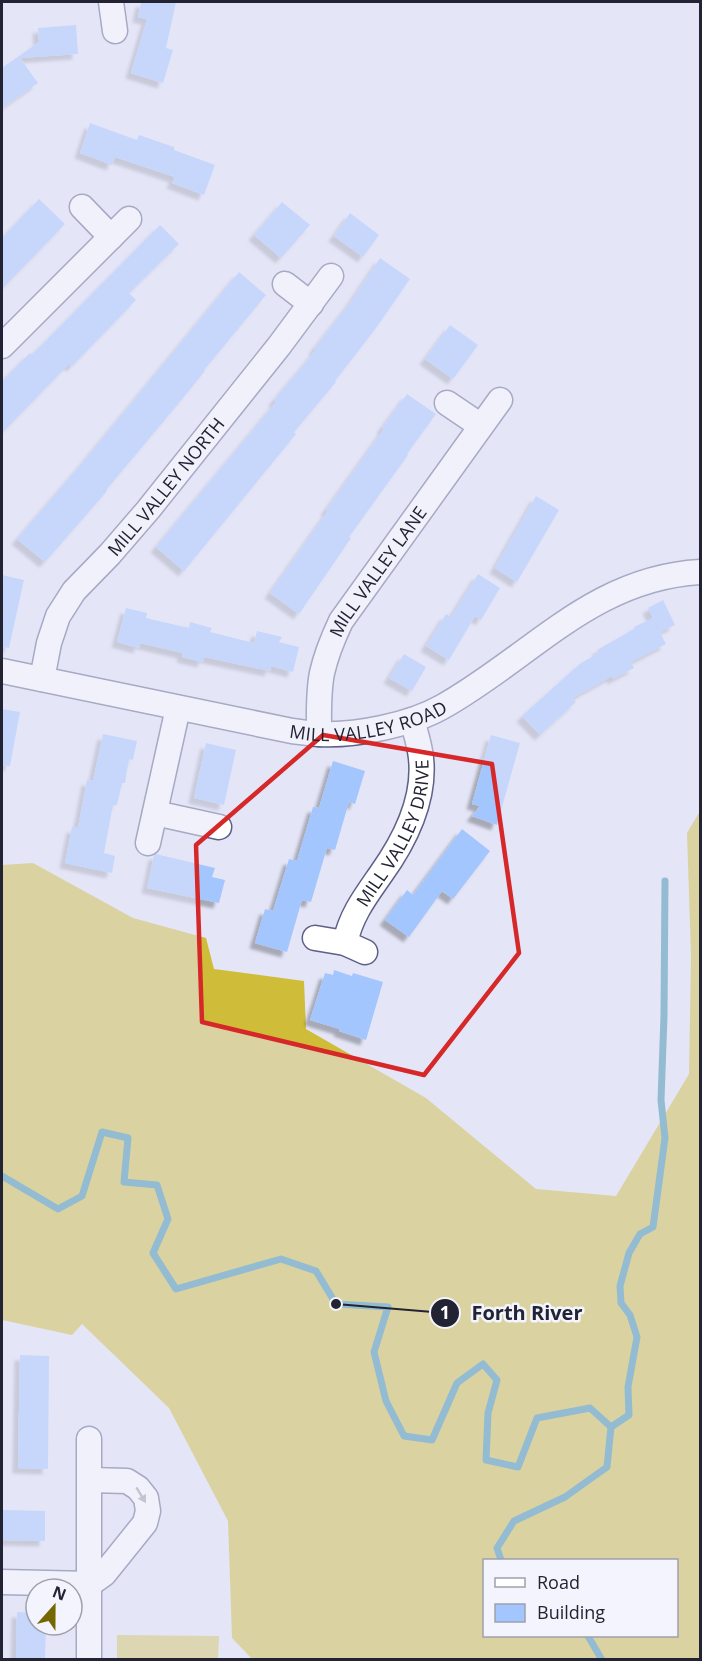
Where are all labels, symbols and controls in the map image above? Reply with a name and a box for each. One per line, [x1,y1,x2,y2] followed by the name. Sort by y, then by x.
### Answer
[102,412,230,561] street label: MILL VALLEY NORTH
[323,501,432,641] street label: MILL VALLEY LANE
[288,695,451,746] street label: MILL VALLEY ROAD
[350,759,434,911] street label: MILL VALLEY DRIVE
[430,1294,595,1332] callout: Forth River
[471,1299,583,1326] text: Forth River
[440,1300,450,1324] text: 1
[136,1487,147,1503] one-way arrow
[483,1559,678,1637] legend
[537,1570,580,1594] text: Road
[24,1577,84,1637] north arrow
[49,1580,69,1606] text: N
[537,1600,605,1624] text: Building

